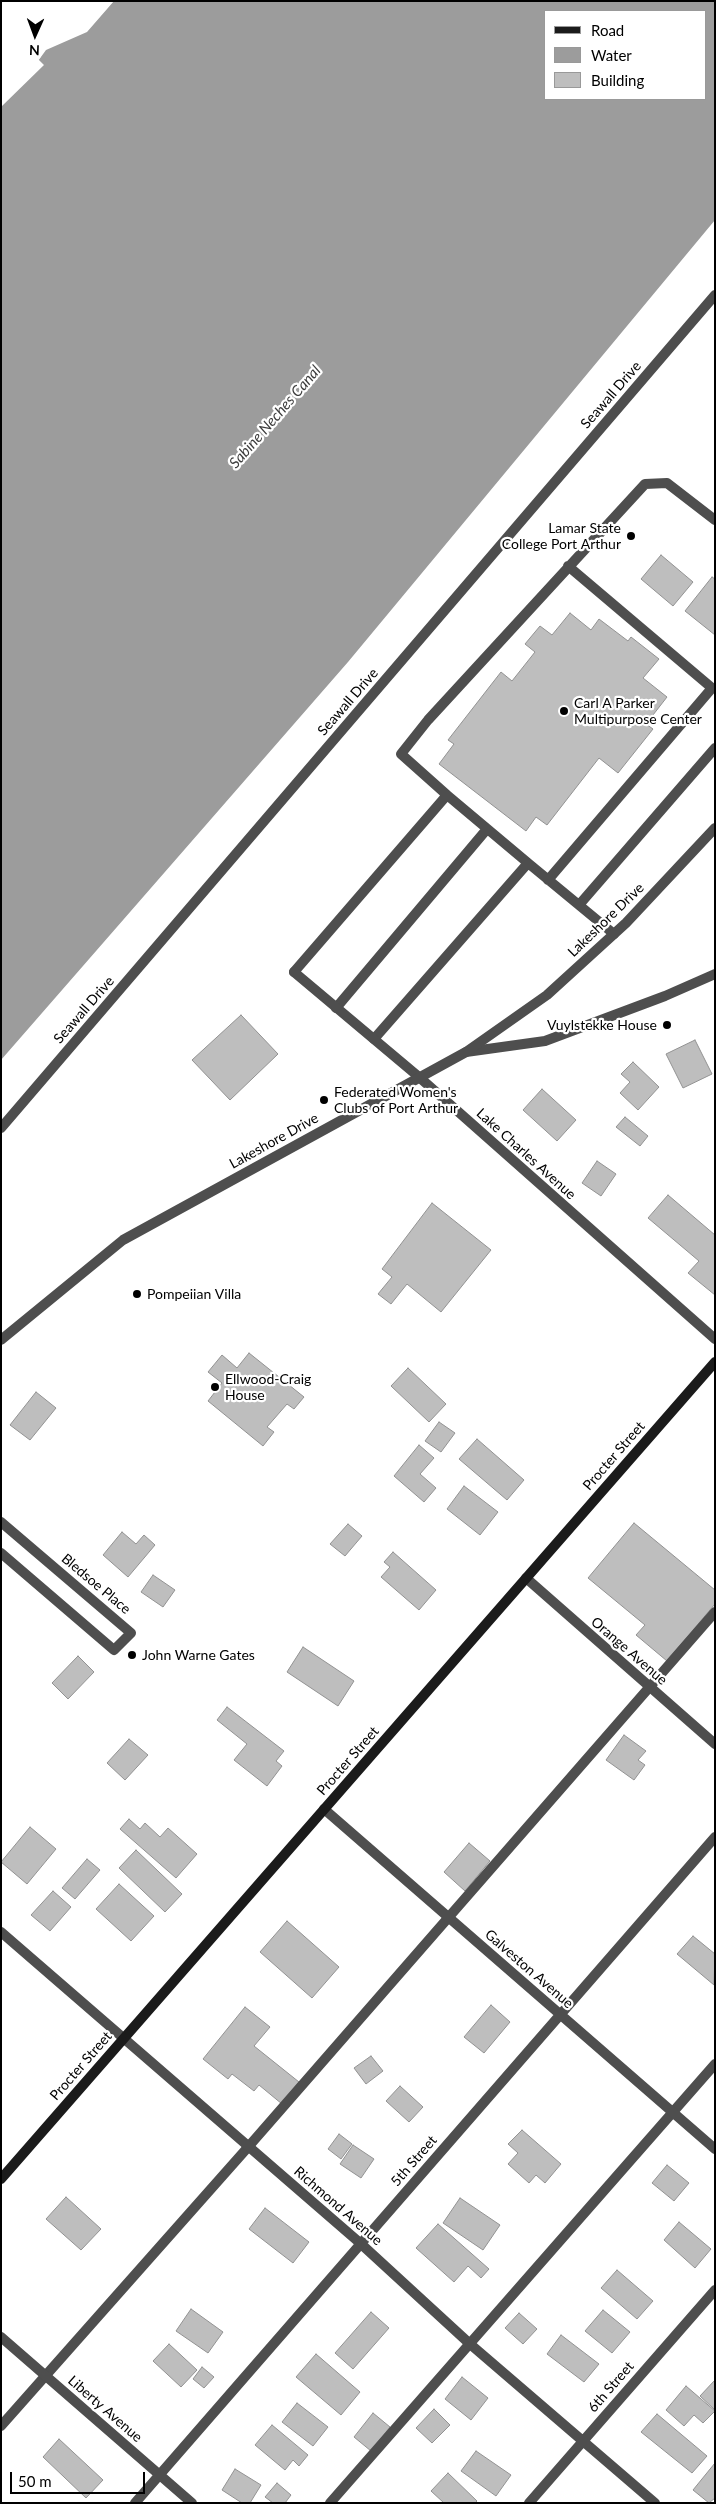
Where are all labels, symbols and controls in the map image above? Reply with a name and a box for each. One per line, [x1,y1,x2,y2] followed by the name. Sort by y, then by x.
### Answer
[10,10,60,60] north arrow
[544,10,706,100] legend
[591,21,624,39] text: Road
[29,42,40,59] text: N
[591,46,632,64] text: Water
[591,71,644,89] text: Building
[577,358,645,432] street label: Seawall Drive
[225,362,325,472] water label: Sabine Neches Canal
[502,520,621,552] place label: Lamar State College Port Arthur
[625,530,637,542] marker: Lamar State College Port Arthur
[314,665,382,739] street label: Seawall Drive
[574,695,702,728] place label: Carl A Parker Multipurpose Center
[558,705,570,717] marker: Carl A Parker Multipurpose Center
[564,879,648,961] street label: Lakeshore Drive
[50,973,118,1047] street label: Seawall Drive
[547,1017,657,1033] place label: Vuylstekke House
[661,1019,673,1031] marker: Vuylstekke House
[334,1084,458,1116] place label: Federated Women's Clubs of Port Arthur
[318,1094,330,1106] marker: Federated Women's Clubs of Port Arthur
[473,1105,579,1203] street label: Lake Charles Avenue
[227,1110,321,1172] street label: Lakeshore Drive
[147,1286,241,1302] place label: Pompeiian Villa
[131,1288,143,1300] marker: Pompeiian Villa
[225,1371,311,1404] place label: Ellwood-Craig House
[209,1381,221,1393] marker: Ellwood-Craig House
[580,1418,648,1494] street label: Procter Street
[58,1550,134,1618] street label: Bledsoe Place
[588,1613,670,1689] street label: Orange Avenue
[142,1647,255,1663] place label: John Warne Gates
[126,1649,138,1661] marker: John Warne Gates
[314,1723,382,1799] street label: Procter Street
[481,1926,577,2012] street label: Galveston Avenue
[47,2028,115,2104] street label: Procter Street
[388,2132,440,2190] street label: 5th Street
[290,2163,386,2249] street label: Richmond Avenue
[585,2358,637,2416] street label: 6th Street
[64,2372,146,2446] street label: Liberty Avenue
[12,2462,148,2494] scale bar
[18,2472,52,2490] text: 50 m

